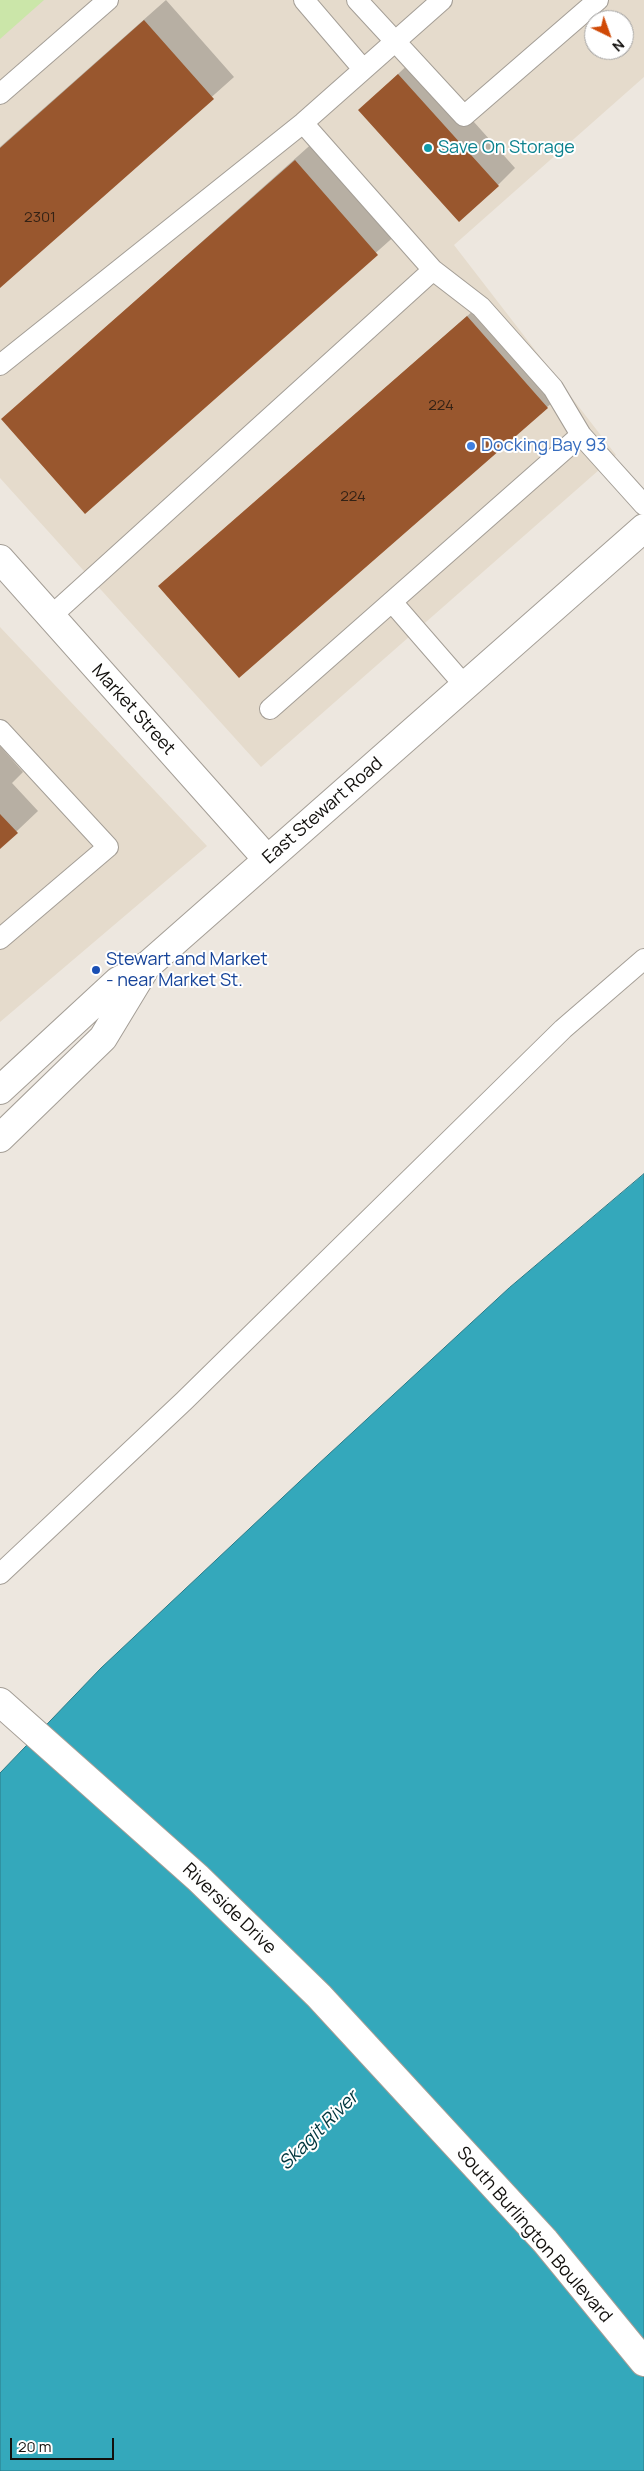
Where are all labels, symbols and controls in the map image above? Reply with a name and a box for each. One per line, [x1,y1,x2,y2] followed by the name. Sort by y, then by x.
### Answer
[584,10,634,60] north arrow
[609,35,629,56] text: N
[438,137,575,159] place label: Save On Storage
[422,142,434,154] marker: Save On Storage
[24,209,56,227] house number: 2301
[428,397,454,415] house number: 224
[481,435,606,457] place label: Docking Bay 93
[465,440,477,452] marker: Docking Bay 93
[340,488,366,506] house number: 224
[87,660,179,760] street label: Market Street
[259,753,387,869] street label: East Stewart Road
[106,949,268,992] place label: Stewart and Market - near Market St.
[90,964,102,976] marker: Stewart and Market - near Market St.
[178,1859,280,1959] street label: Riverside Drive
[275,2087,363,2175] water label: Skagit River
[452,2143,616,2327] street label: South Burlington Boulevard
[12,2428,116,2460] scale bar
[18,2436,51,2457] text: 20 m

